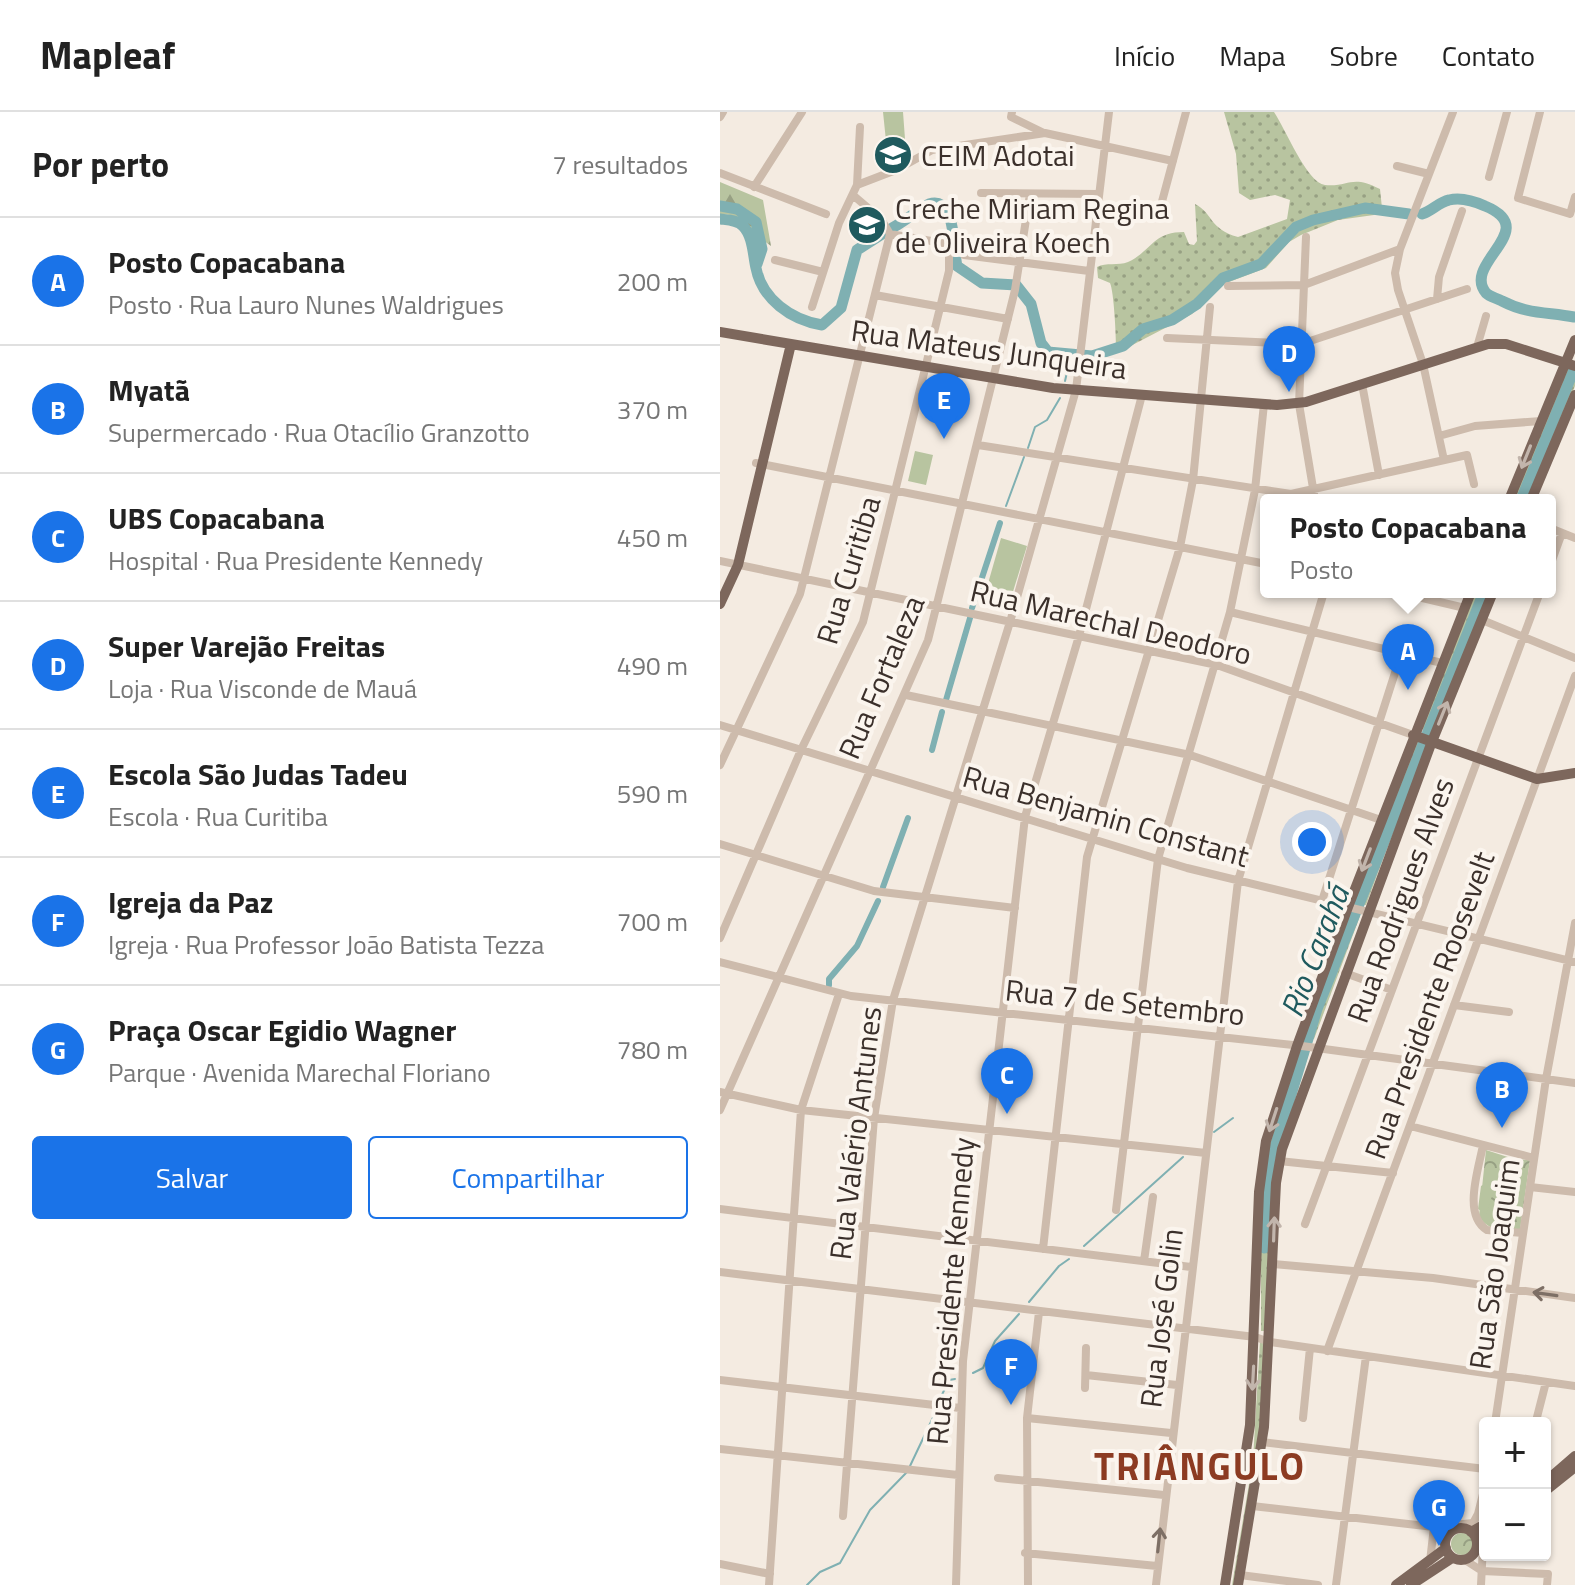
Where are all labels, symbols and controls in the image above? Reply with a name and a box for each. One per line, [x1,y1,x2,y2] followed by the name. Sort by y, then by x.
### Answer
[40,26,175,84] text: Mapleaf
[1114,34,1175,77] text: Início
[1219,34,1286,77] text: Mapa
[1330,34,1398,77] text: Sobre
[1442,34,1535,77] text: Contato
[921,132,1075,178] place label: CEIM Adotai
[872,134,914,176] school or university icon: CEIM Adotai
[32,138,169,190] text: Por perto
[552,145,688,184] text: 7 resultados
[895,185,1169,265] place label: Creche Miriam Regina de Oliveira Koech
[846,204,888,246] school or university icon: Creche Miriam Regina de Oliveira Koech
[108,239,345,285] text: Posto Copacabana
[50,262,66,301] text: A
[617,262,688,301] text: 200 m
[108,285,504,324] text: Posto · Rua Lauro Nunes Waldrigues
[848,307,1130,391] street label: Rua Mateus Junqueira
[1263,326,1315,392] pin: D
[108,367,190,413] text: Myatã
[918,373,970,439] pin: E
[50,390,66,429] text: B
[617,390,688,429] text: 370 m
[108,413,530,452] text: Supermercado · Rua Otacílio Granzotto
[1518,444,1532,469] one-way arrow
[804,490,892,650] street label: Rua Curitiba
[1260,494,1556,598] popup
[108,495,325,541] text: UBS Copacabana
[1289,504,1527,550] text: Posto Copacabana
[51,518,65,557] text: C
[617,518,688,557] text: 450 m
[108,541,483,580] text: Hospital · Rua Presidente Kennedy
[1289,550,1353,589] text: Posto
[966,567,1256,677] street label: Rua Marechal Deodoro
[826,588,936,766] street label: Rua Fortaleza
[108,623,385,669] text: Super Varejão Freitas
[1382,624,1434,690] pin: A
[50,646,66,685] text: D
[617,646,688,685] text: 490 m
[108,669,417,708] text: Loja · Rua Visconde de Mauá
[1437,701,1452,726] one-way arrow
[108,751,408,797] text: Escola São Judas Tadeu
[958,753,1255,879] street label: Rua Benjamin Constant
[1334,771,1466,1029] street label: Rua Rodrigues Alves
[51,774,65,813] text: E
[617,774,688,813] text: 590 m
[108,797,328,836] text: Escola · Rua Curitiba
[1292,822,1332,862] your location
[1352,844,1506,1165] street label: Rua Presidente Roosevelt
[1358,847,1372,872] one-way arrow
[1267,876,1362,1024] water label: Rio Carahá
[108,879,273,925] text: Igreja da Paz
[51,902,65,941] text: F
[617,902,688,941] text: 700 m
[108,925,544,964] text: Igreja · Rua Professor João Batista Tezza
[1003,967,1247,1037] street label: Rua 7 de Setembro
[817,1004,893,1262] street label: Rua Valério Antunes
[108,1007,456,1053] text: Praça Oscar Egidio Wagner
[50,1030,66,1069] text: G
[617,1030,688,1069] text: 780 m
[981,1048,1033,1114] pin: C
[108,1053,491,1092] text: Parque · Avenida Marechal Floriano
[1476,1062,1528,1128] pin: B
[1265,1107,1279,1132] one-way arrow
[914,1135,986,1447] street label: Rua Presidente Kennedy
[32,1136,352,1219] button: Salvar
[368,1136,688,1219] button: Compartilhar
[1456,1156,1532,1372] street label: Rua São Joaquim
[1267,1216,1282,1243] one-way arrow
[1127,1226,1195,1410] street label: Rua José Golin
[1533,1286,1558,1301] one-way arrow
[985,1339,1037,1405] pin: F
[1245,1364,1260,1391] one-way arrow
[1479,1417,1551,1561] map controls
[1479,1417,1551,1489] button: +
[1094,1437,1306,1495] district label: TRIÂNGULO
[1413,1480,1465,1546] pin: G
[1479,1489,1551,1561] button: −
[1152,1527,1167,1554] one-way arrow

